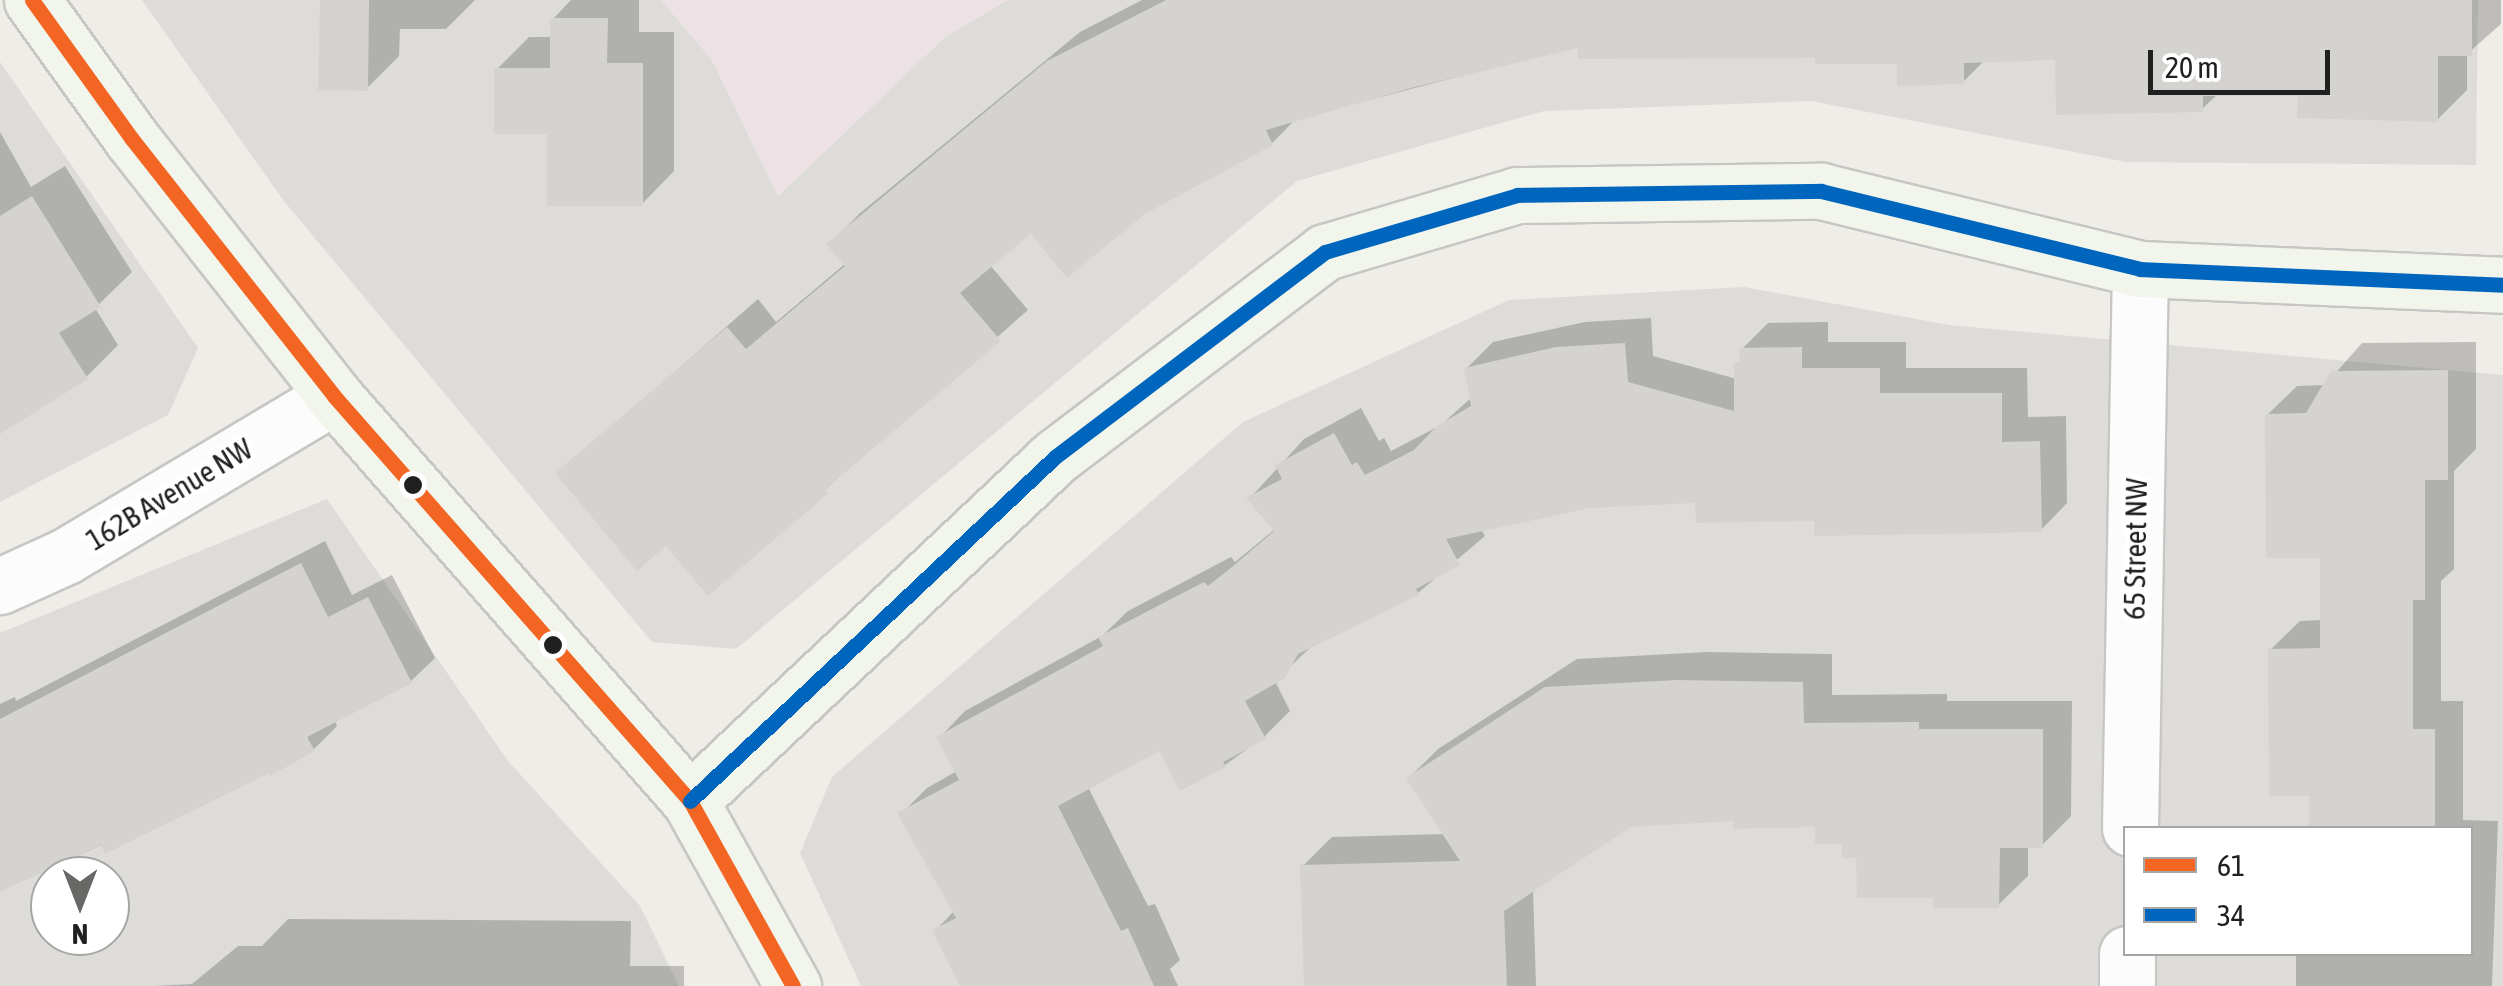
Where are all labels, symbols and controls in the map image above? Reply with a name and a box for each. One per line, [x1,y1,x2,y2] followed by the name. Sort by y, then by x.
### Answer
[2153,30,2336,92] scale bar
[2165,50,2219,84] text: 20 m
[79,430,259,558] street label: 162B Avenue NW
[403,475,423,495] unlabelled marker
[2116,478,2154,620] street label: 65 Street NW
[543,635,563,655] unlabelled marker
[2123,826,2473,956] legend
[2217,848,2245,882] text: 61
[30,856,130,956] north arrow
[2217,898,2245,932] text: 34
[72,918,88,950] text: N

